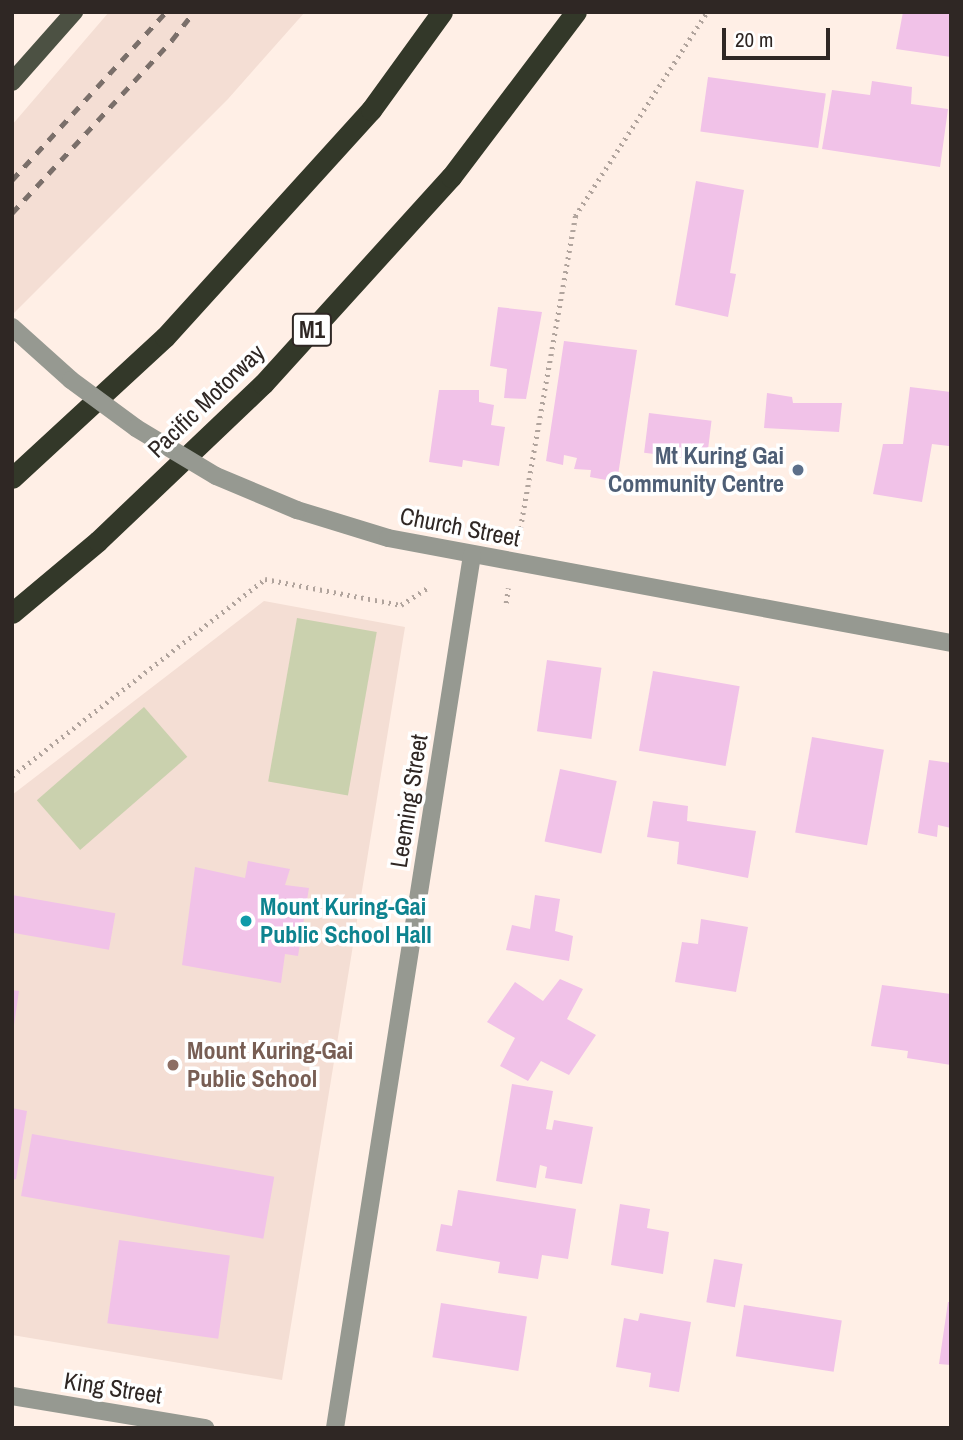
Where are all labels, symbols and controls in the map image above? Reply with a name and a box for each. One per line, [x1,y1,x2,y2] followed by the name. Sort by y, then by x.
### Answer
[725,14,834,58] scale bar
[735,25,773,54] text: 20 m
[291,310,333,350] road number: M1
[142,338,270,464] street label: Pacific Motorway
[608,442,784,498] place label: Mt Kuring Gai Community Centre
[790,462,806,478] marker: Mt Kuring Gai Community Centre
[398,501,522,553] street label: Church Street
[384,732,434,870] street label: Leeming Street
[260,893,432,949] place label: Mount Kuring-Gai Public School Hall
[238,913,254,929] marker: Mount Kuring-Gai Public School Hall
[187,1037,353,1093] place label: Mount Kuring-Gai Public School
[165,1057,181,1073] marker: Mount Kuring-Gai Public School
[62,1366,164,1410] street label: King Street

